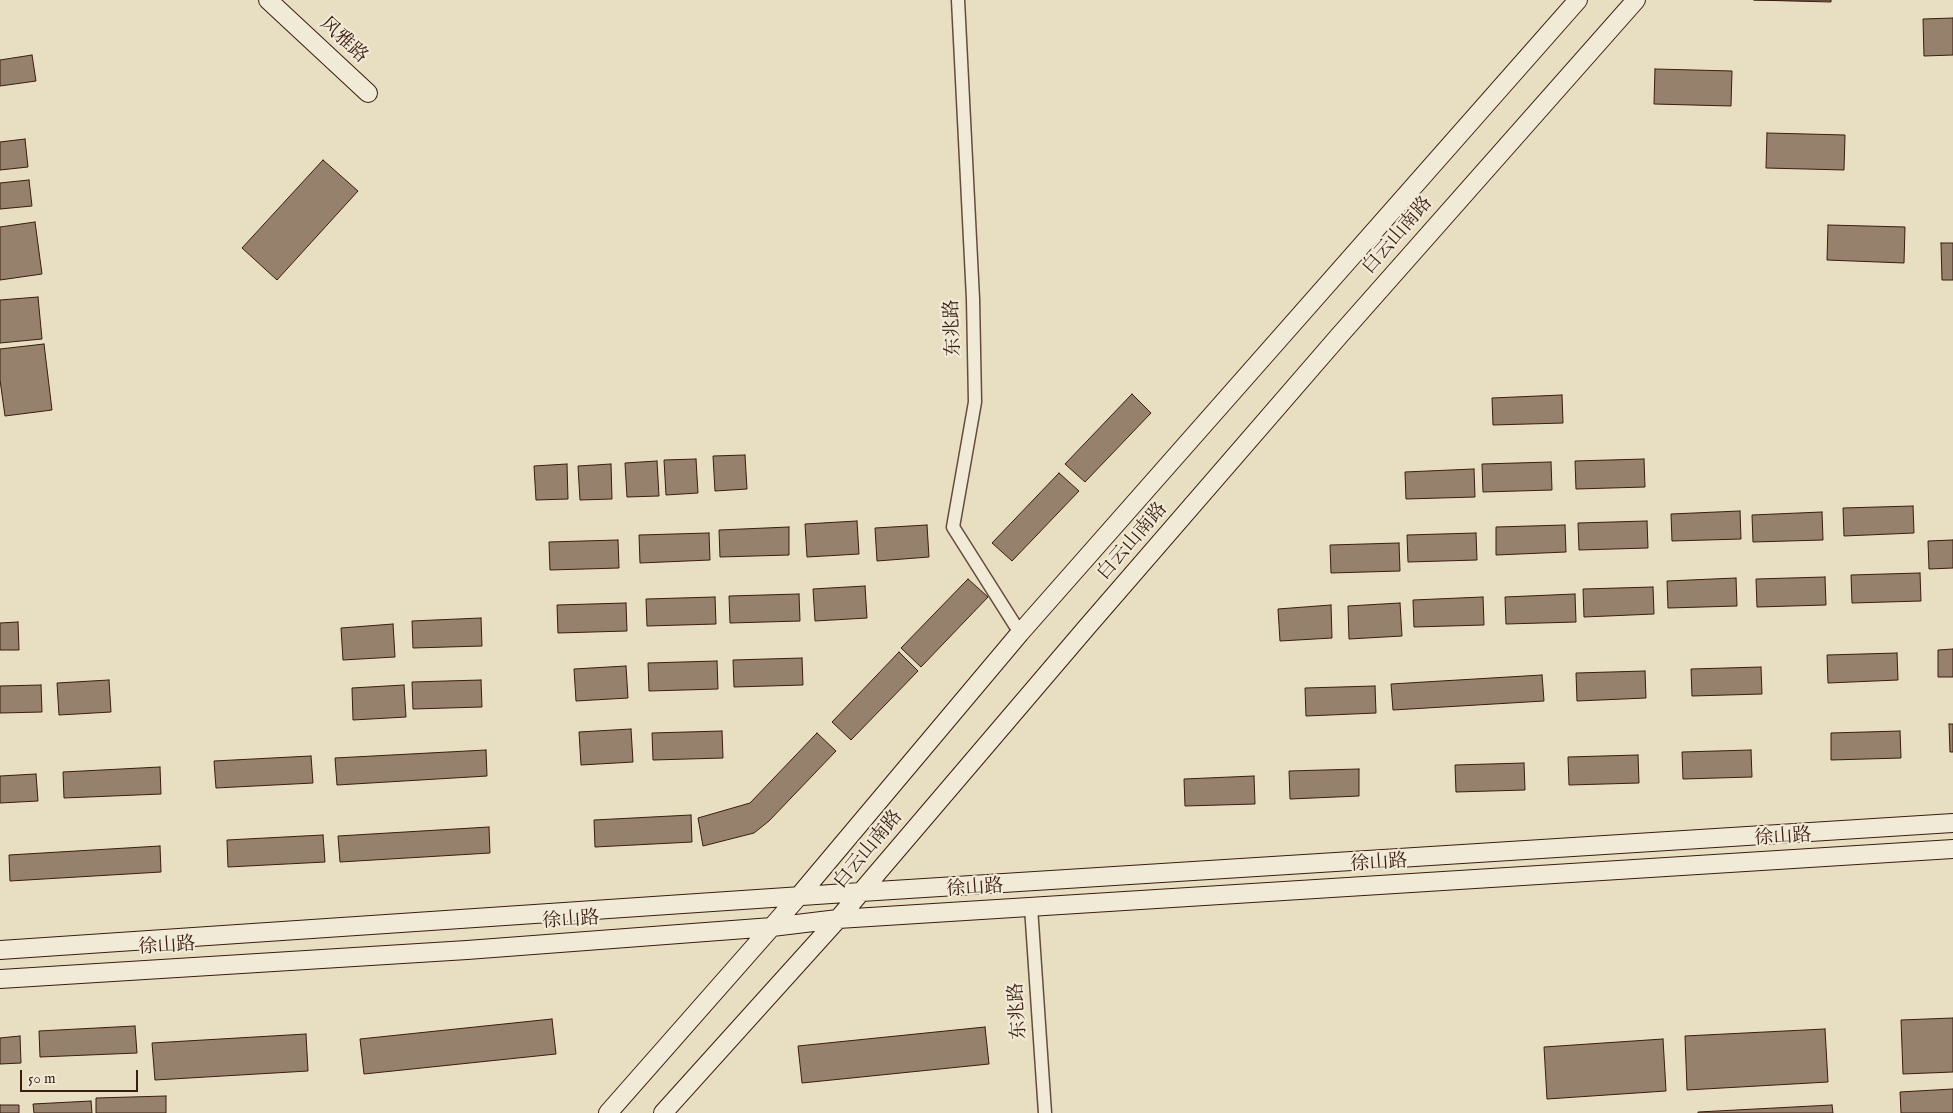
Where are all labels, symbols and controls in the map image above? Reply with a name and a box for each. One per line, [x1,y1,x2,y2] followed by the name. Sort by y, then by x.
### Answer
[314,13,372,69] street label: 风雅路
[1358,193,1438,279] street label: 白云山南路
[942,299,966,357] street label: 东兆路
[1093,499,1173,585] street label: 白云山南路
[830,806,908,894] street label: 白云山南路
[1754,825,1812,851] street label: 徐山路
[1350,851,1408,877] street label: 徐山路
[946,876,1004,902] street label: 徐山路
[542,908,600,934] street label: 徐山路
[138,934,196,960] street label: 徐山路
[1006,982,1032,1040] street label: 东兆路
[22,1060,140,1092] scale bar
[28,1069,56,1088] text: 50 m

